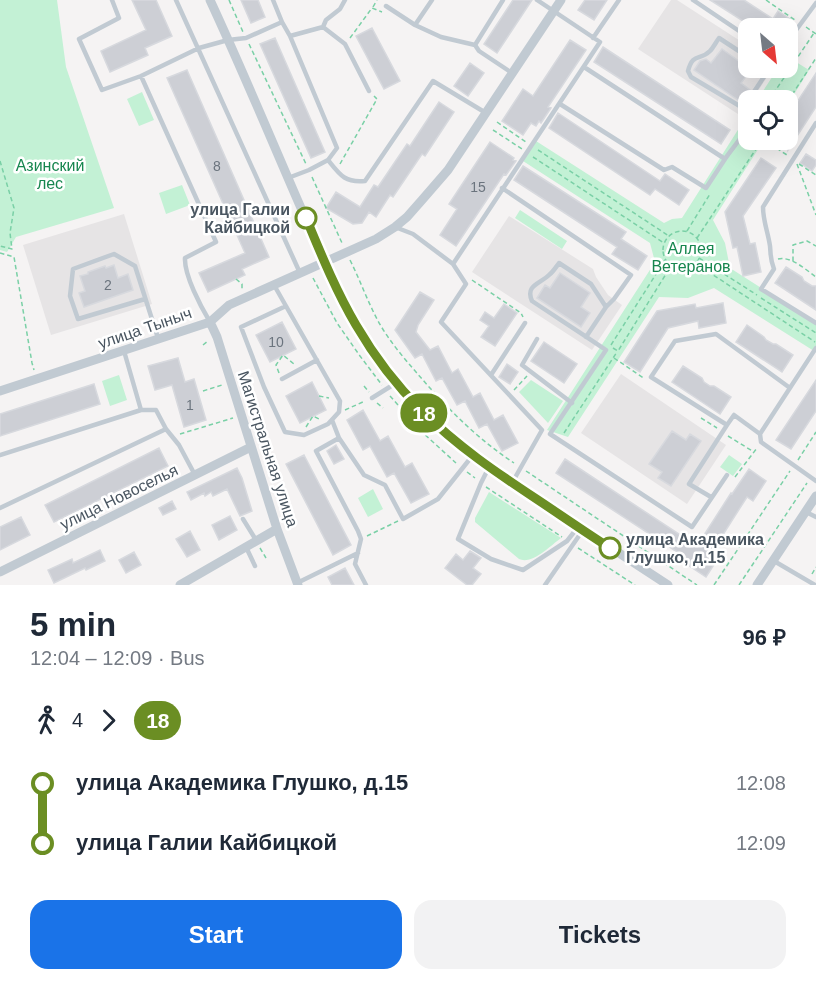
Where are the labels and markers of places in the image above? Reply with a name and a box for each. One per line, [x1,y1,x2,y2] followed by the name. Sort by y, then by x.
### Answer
[190,201,290,236] place label: улица Галии Кайбицкой
[295,207,317,229] marker: улица Галии Кайбицкой
[626,531,764,566] place label: улица Академика Глушко, д.15
[599,537,621,559] marker: улица Академика Глушко, д.15

